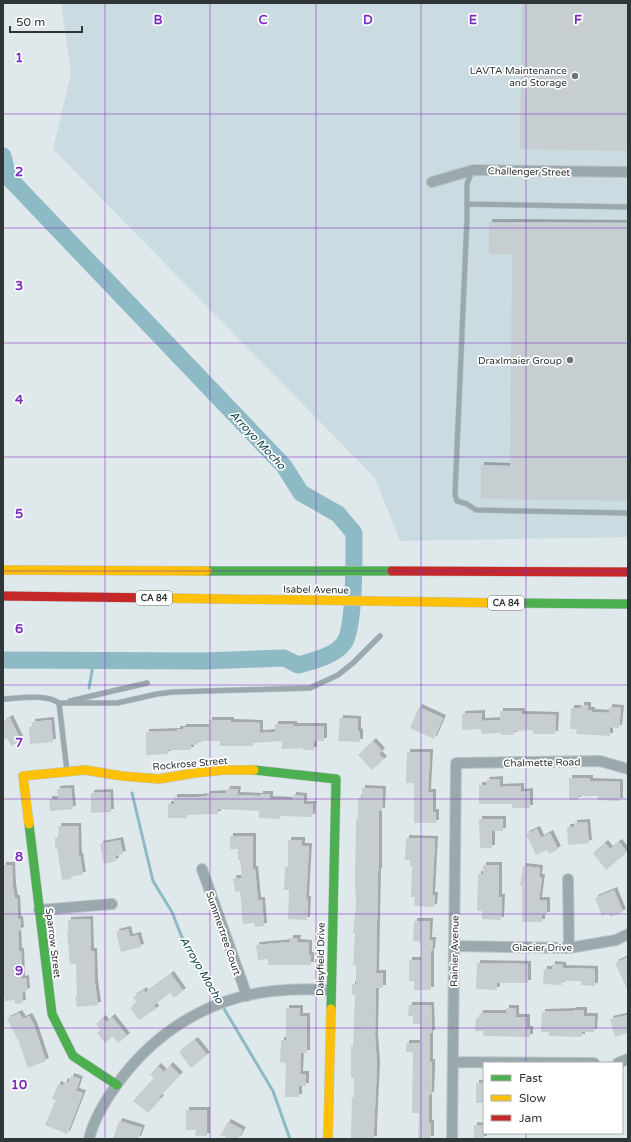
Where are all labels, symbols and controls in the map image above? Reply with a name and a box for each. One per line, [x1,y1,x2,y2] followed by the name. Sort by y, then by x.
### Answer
[10,8,82,34] scale bar
[153,12,163,28] text: B
[258,12,268,28] text: C
[363,12,373,28] text: D
[469,12,477,28] text: E
[574,12,582,28] text: F
[16,15,45,29] text: 50 m
[15,50,23,66] text: 1
[470,65,567,89] place label: LAVTA Maintenance and Storage
[570,71,580,81] marker: LAVTA Maintenance and Storage
[15,164,23,180] text: 2
[488,165,570,179] street label: Challenger Street
[15,278,23,294] text: 3
[478,355,562,367] place label: Draxlmaier Group
[565,355,575,365] marker: Draxlmaier Group
[15,392,24,408] text: 4
[227,409,289,473] water label: Arroyo Mocho
[15,506,23,522] text: 5
[283,583,349,597] street label: Isabel Avenue
[136,591,172,605] road number: CA 84
[488,596,524,610] road number: CA 84
[15,621,23,637] text: 6
[15,735,23,751] text: 7
[152,755,228,773] street label: Rockrose Street
[503,756,581,770] street label: Chalmette Road
[15,849,23,865] text: 8
[203,890,243,977] street label: Summertree Court
[43,907,63,979] street label: Sparrow Street
[448,915,462,987] street label: Rainier Avenue
[314,922,328,996] street label: Daisyfield Drive
[177,935,227,1007] water label: Arroyo Mocho
[512,942,572,954] street label: Glacier Drive
[15,963,23,979] text: 9
[483,1062,623,1134] legend
[519,1071,543,1085] text: Fast
[11,1077,27,1093] text: 10
[519,1091,546,1105] text: Slow
[519,1111,542,1125] text: Jam

